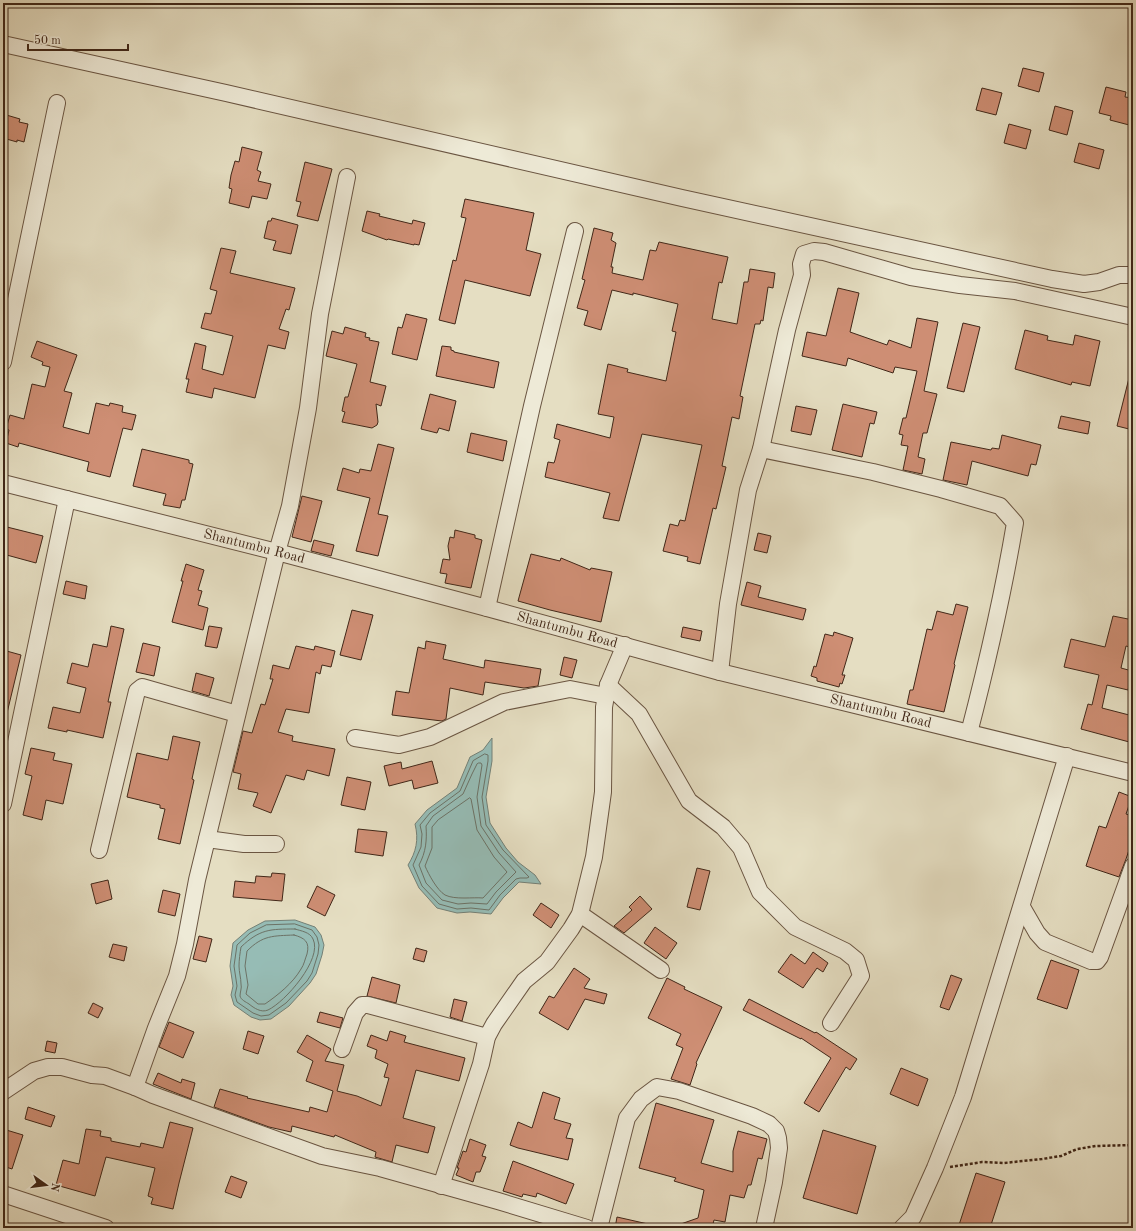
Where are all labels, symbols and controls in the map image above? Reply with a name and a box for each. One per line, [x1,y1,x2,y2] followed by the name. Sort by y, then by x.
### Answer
[28,26,128,52] scale bar
[34,34,61,47] text: 50 m
[202,527,306,566] street label: Shantumbu Road
[515,609,619,651] street label: Shantumbu Road
[829,692,933,730] street label: Shantumbu Road
[26,1165,66,1205] north arrow
[48,1182,61,1193] text: N

